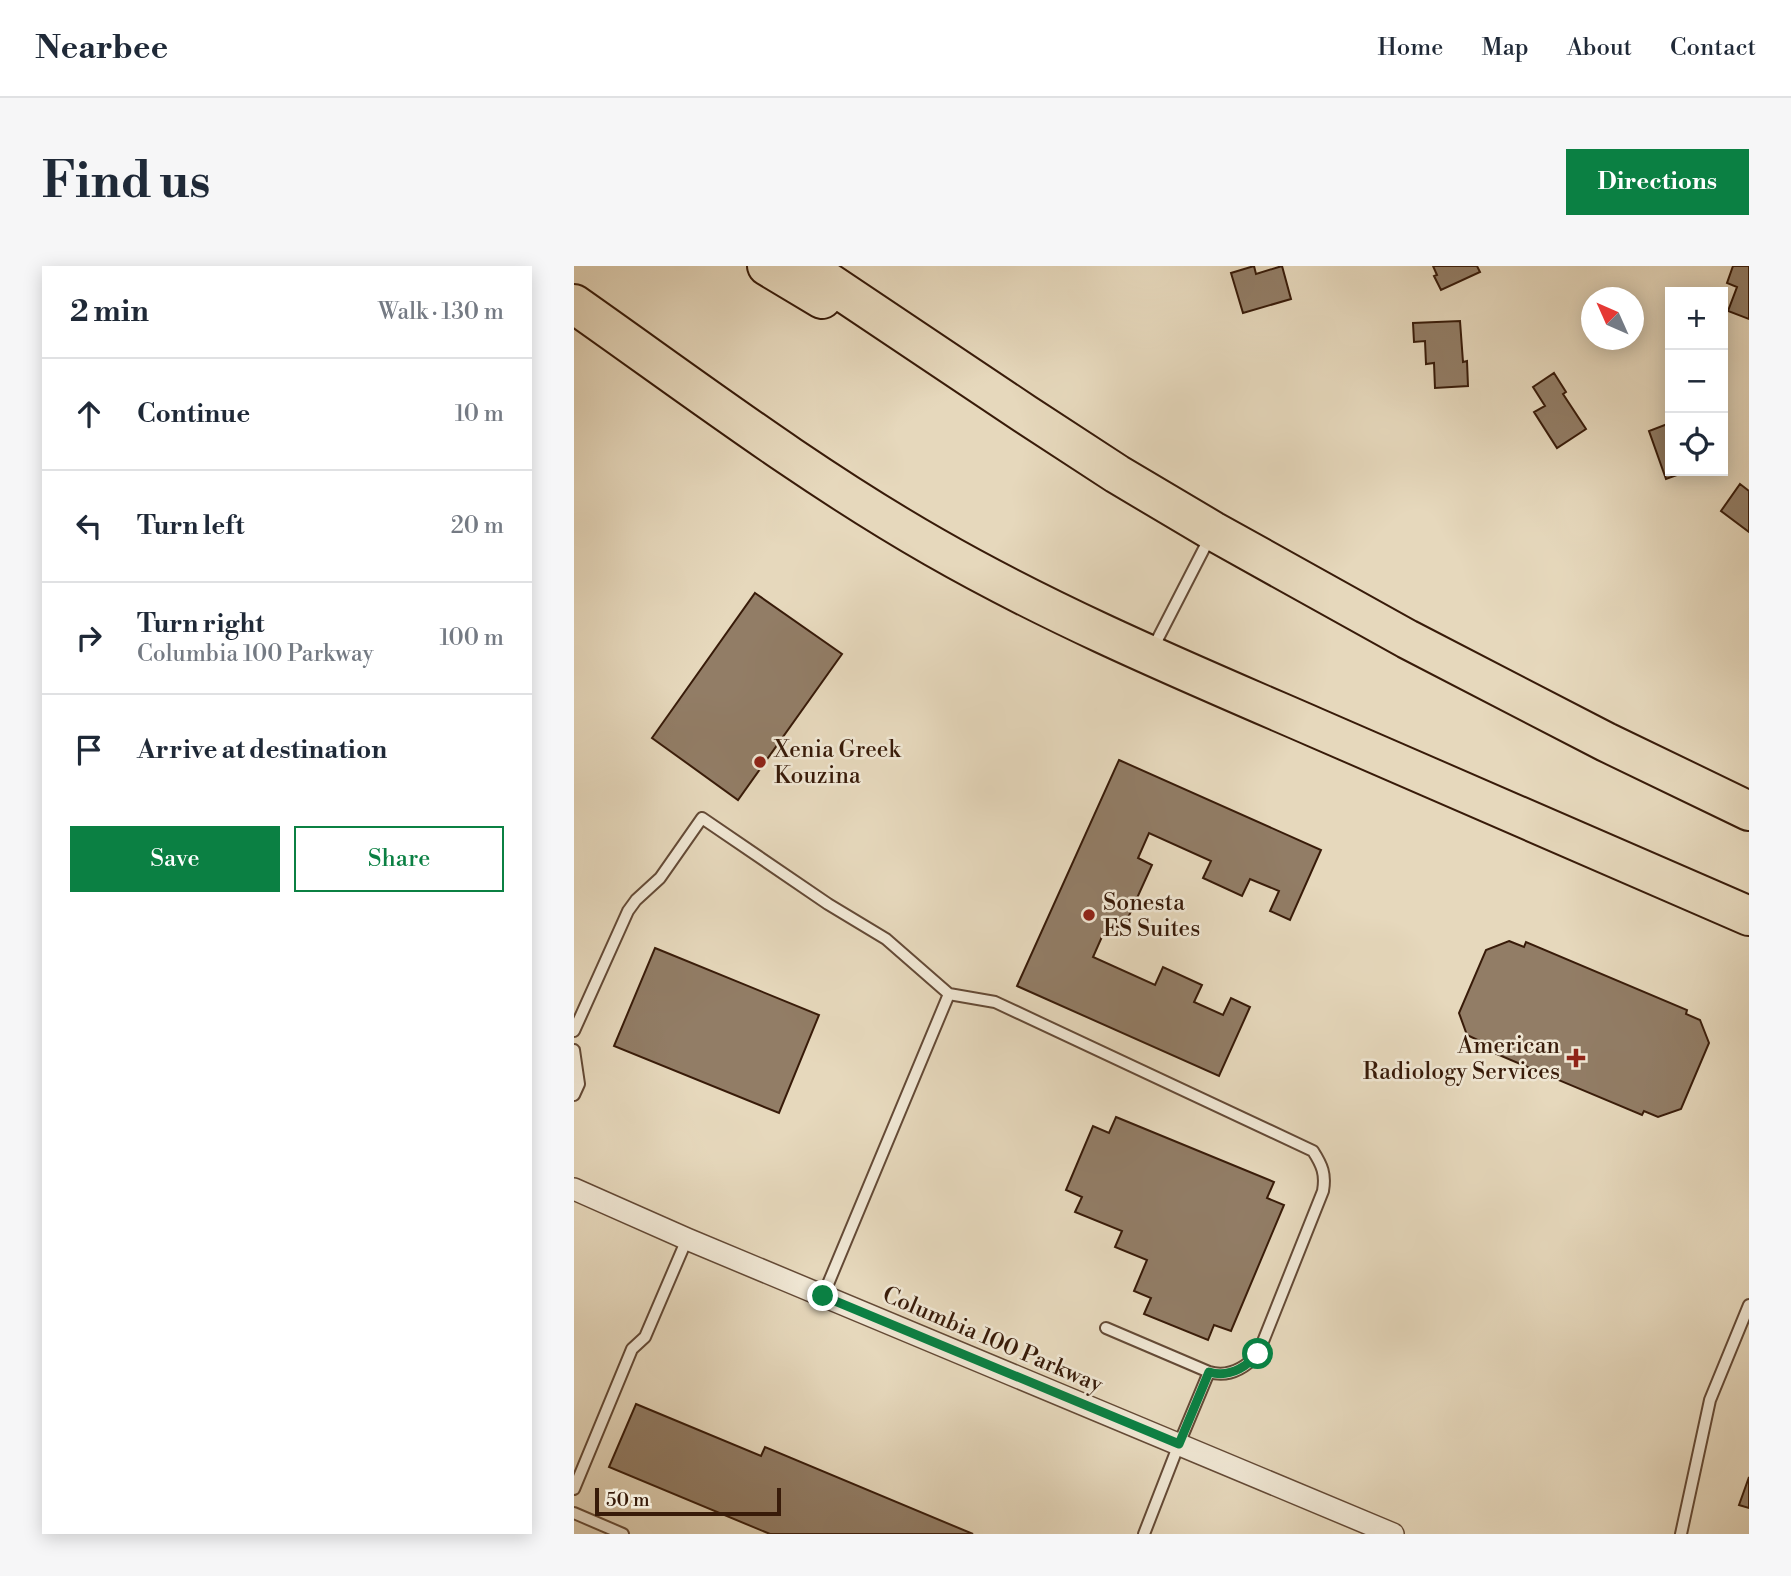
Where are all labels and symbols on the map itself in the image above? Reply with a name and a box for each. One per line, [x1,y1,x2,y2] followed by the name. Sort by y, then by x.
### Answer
[1581,287,1644,350] north arrow
[773,736,901,790] place label: Xenia Greek Kouzina
[752,754,768,770] marker: Xenia Greek Kouzina
[1103,889,1200,943] place label: Sonesta ES Suites
[1081,907,1097,923] marker: Sonesta ES Suites
[1363,1032,1560,1086] place label: American Radiology Services
[1566,1048,1586,1068] marker: American Radiology Services
[807,1280,838,1311] route end
[878,1281,1108,1399] street label: Columbia 100 Parkway
[1242,1338,1273,1369] route start
[595,1485,780,1517] scale bar

